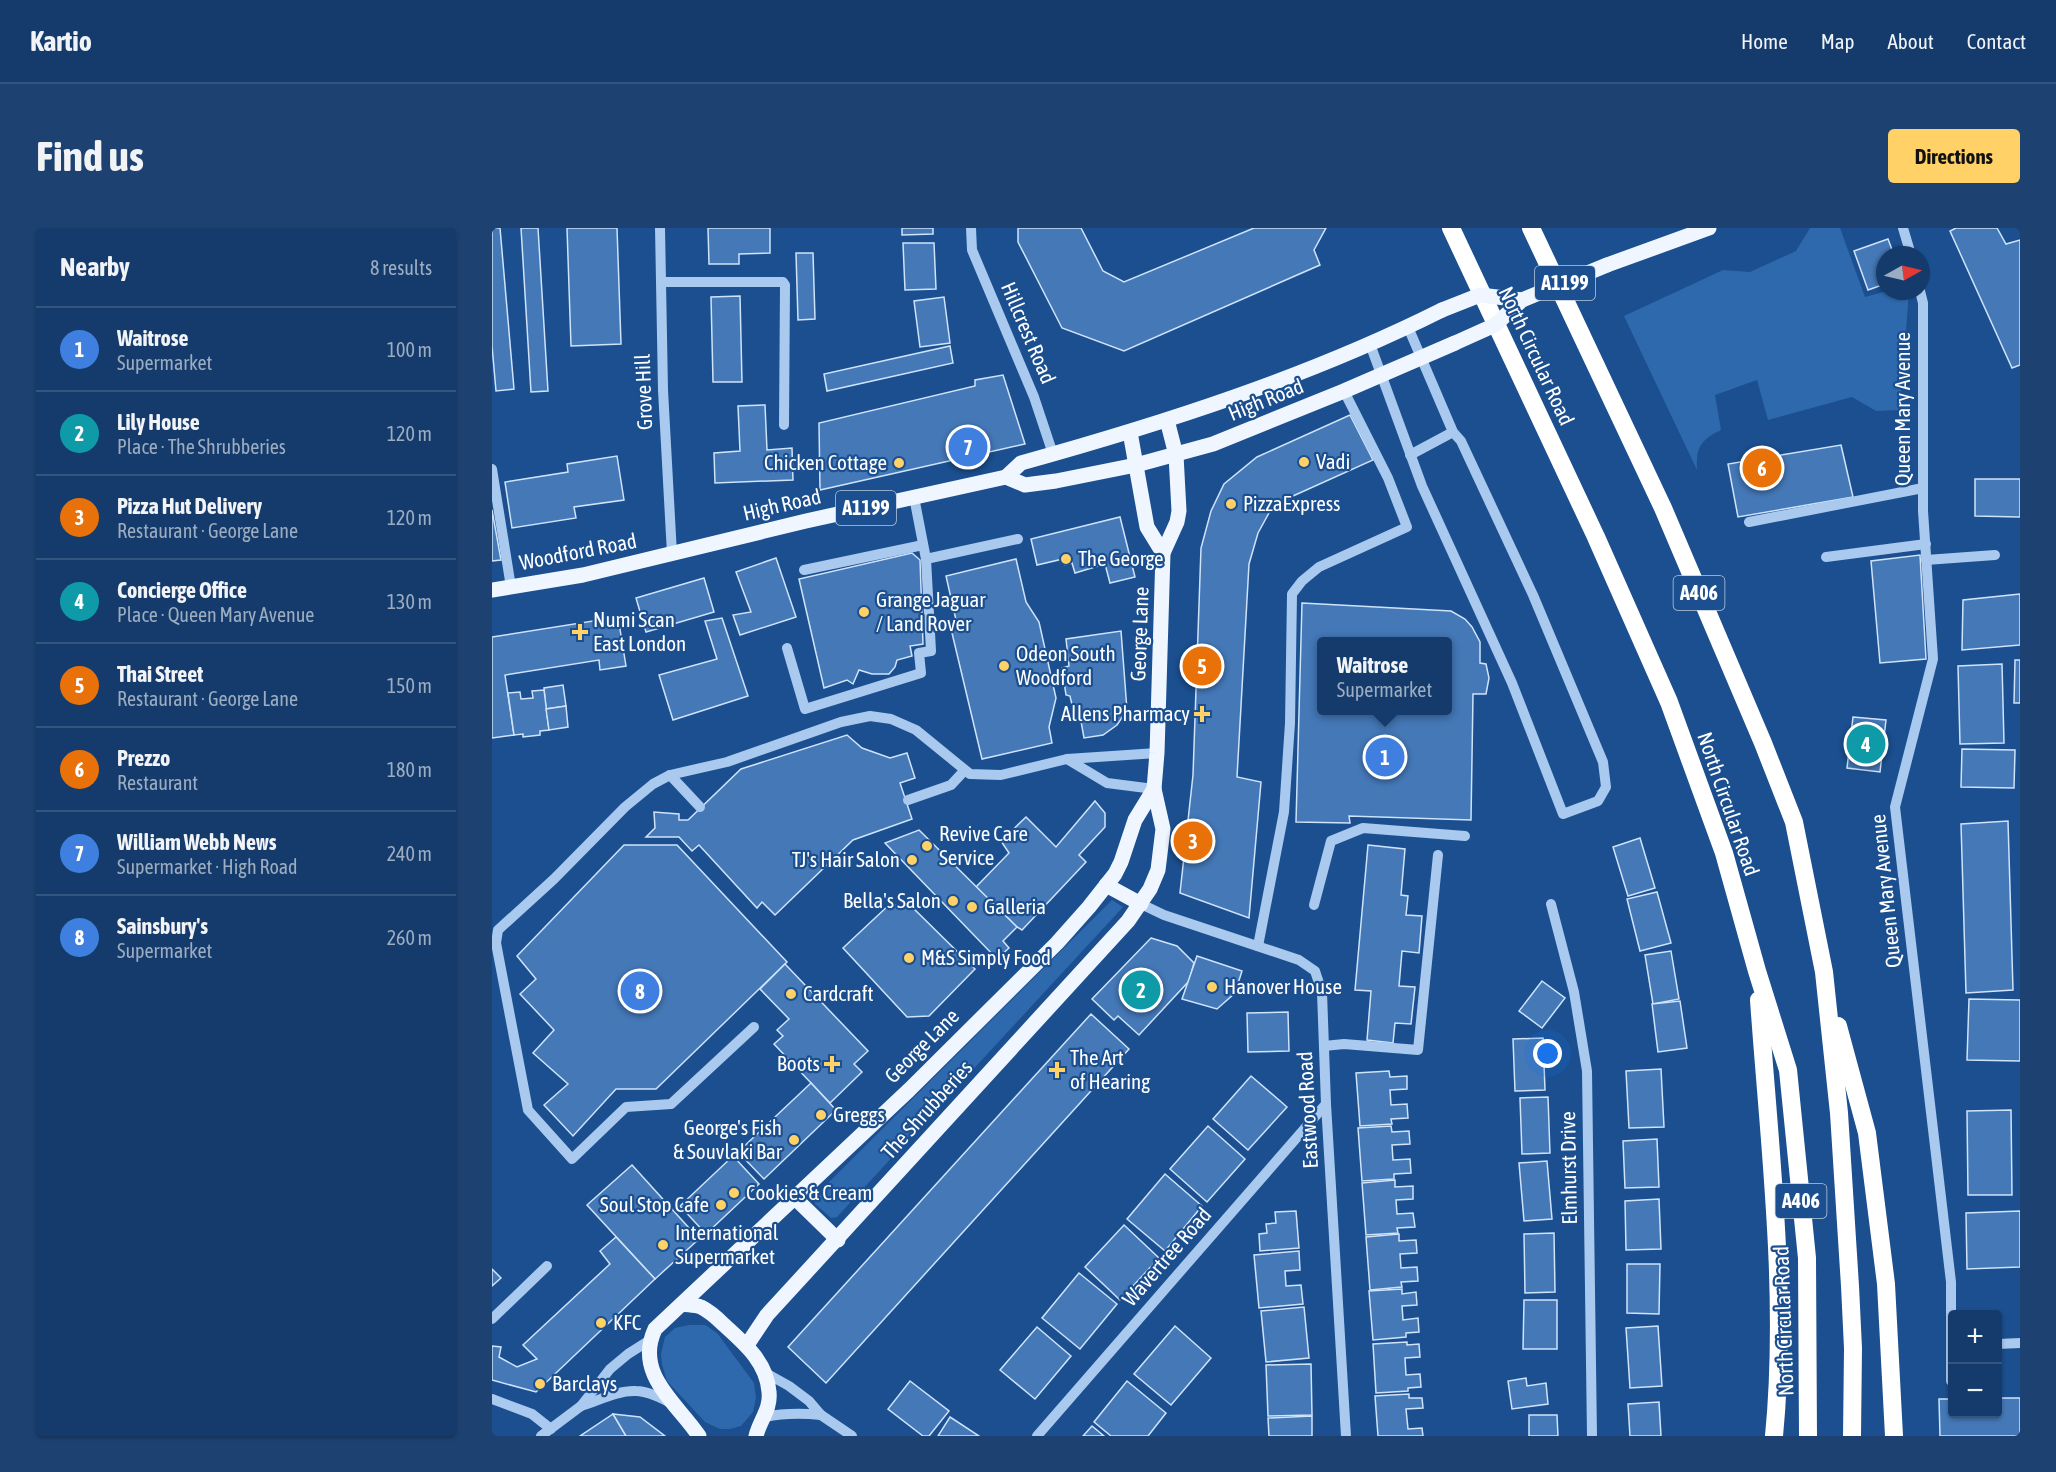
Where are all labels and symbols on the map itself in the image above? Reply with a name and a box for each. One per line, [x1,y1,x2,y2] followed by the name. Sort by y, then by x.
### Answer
[1876,246,1930,300] north arrow
[1535,266,1595,300] road number: A1199
[997,278,1061,387] street label: Hillcrest Road
[1494,282,1580,429] street label: North Circular Road
[1890,332,1914,486] street label: Queen Mary Avenue
[630,353,656,430] street label: Grove Hill
[1224,373,1307,425] street label: High Road
[948,424,988,470] pin: 7
[1742,446,1782,490] pin: 6
[1316,449,1350,473] place label: Vadi
[764,450,887,474] place label: Chicken Cottage
[1297,455,1311,469] marker: Vadi
[892,456,906,470] marker: Chicken Cottage
[740,483,823,525] street label: High Road
[836,491,896,525] road number: A1199
[1243,491,1341,515] place label: PizzaExpress
[1224,497,1238,511] marker: PizzaExpress
[517,528,639,574] street label: Woodford Road
[1078,546,1164,570] place label: The George
[1059,552,1073,566] marker: The George
[1674,576,1724,610] road number: A406
[1125,586,1153,682] street label: George Lane
[876,587,986,635] place label: Grange Jaguar / Land Rover
[857,605,871,619] marker: Grange Jaguar / Land Rover
[593,607,686,655] place label: Numi Scan East London
[571,623,589,641] marker: Numi Scan East London
[1016,641,1116,689] place label: Odeon South Woodford
[1182,644,1222,688] pin: 5
[997,659,1011,673] marker: Odeon South Woodford
[1061,701,1190,725] place label: Allens Pharmacy
[1195,707,1209,721] marker: Allens Pharmacy
[1846,722,1886,766] pin: 4
[1693,729,1765,879] street label: North Circular Road
[1366,734,1404,780] pin: 1
[1865,813,1905,969] street label: Queen Mary Avenue
[1174,818,1212,864] pin: 3
[939,821,1028,869] place label: Revive Care Service
[920,839,934,853] marker: Revive Care Service
[792,847,900,871] place label: TJ's Hair Salon
[905,853,919,867] marker: TJ's Hair Salon
[843,888,941,912] place label: Bella's Salon
[946,894,960,908] marker: Bella's Salon
[984,894,1046,918] place label: Galleria
[965,900,979,914] marker: Galleria
[921,945,1051,969] place label: M&S Simply Food
[902,951,916,965] marker: M&S Simply Food
[620,968,660,1014] pin: 8
[1122,968,1160,1012] pin: 2
[1224,974,1342,998] place label: Hanover House
[1205,980,1219,994] marker: Hanover House
[803,981,874,1005] place label: Cardcraft
[784,987,798,1001] marker: Cardcraft
[879,1003,963,1087] street label: George Lane
[1533,1039,1562,1068] your location
[1070,1045,1150,1093] place label: The Art of Hearing
[777,1051,820,1075] place label: Boots
[1292,1051,1322,1169] street label: Eastwood Road
[876,1055,977,1163] street label: The Shrubberies
[825,1057,839,1071] marker: Boots
[1048,1061,1066,1079] marker: The Art of Hearing
[833,1102,885,1126] place label: Greggs
[814,1108,828,1122] marker: Greggs
[1555,1111,1581,1225] street label: Elmhurst Drive
[673,1115,783,1163] place label: George's Fish & Souvlaki Bar
[787,1133,801,1147] marker: George's Fish & Souvlaki Bar
[746,1180,872,1204] place label: Cookies & Cream
[1776,1184,1826,1218] road number: A406
[727,1186,741,1200] marker: Cookies & Cream
[600,1192,709,1216] place label: Soul Stop Cafe
[714,1198,728,1212] marker: Soul Stop Cafe
[1117,1202,1215,1310] street label: Wavertree Road
[675,1220,779,1268] place label: International Supermarket
[656,1238,670,1252] marker: International Supermarket
[1768,1246,1798,1397] street label: North Circular Road
[613,1310,642,1334] place label: KFC
[594,1316,608,1330] marker: KFC
[552,1371,617,1395] place label: Barclays
[533,1377,547,1391] marker: Barclays

